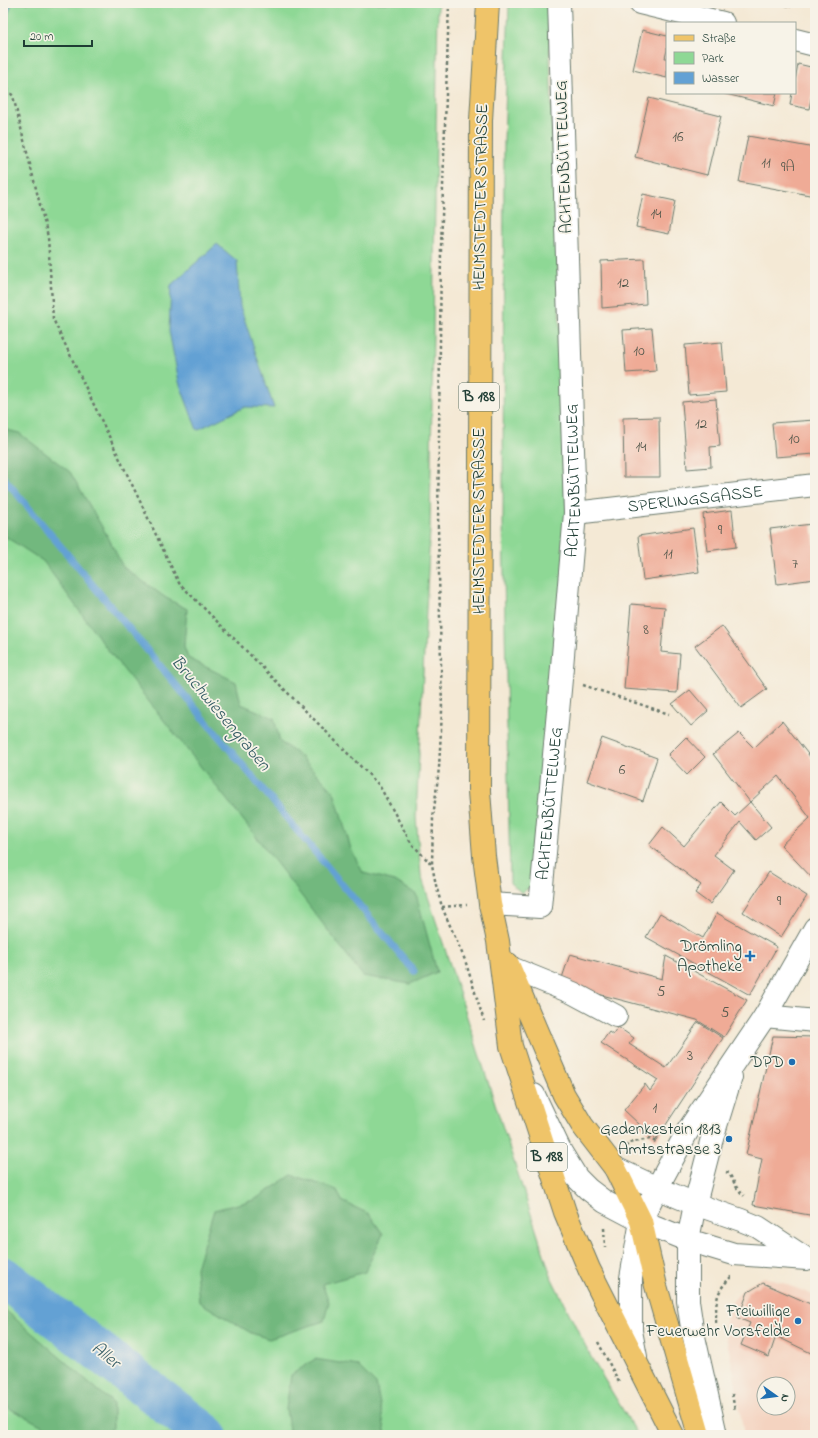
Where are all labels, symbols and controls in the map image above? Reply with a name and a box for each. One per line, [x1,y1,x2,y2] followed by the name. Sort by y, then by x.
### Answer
[24,22,92,48] scale bar
[666,22,796,94] legend
[30,28,53,46] text: 20 m
[702,30,736,48] text: Straße
[702,50,724,68] text: Park
[702,70,739,88] text: Wasser
[549,80,579,234] street label: ACHTENBÜTTELWEG
[467,104,495,290] street label: HELMSTEDTER STRASSE
[672,126,684,148] house number: 16
[761,152,771,174] house number: 11
[781,156,795,178] house number: 9A
[651,203,661,225] house number: 14
[617,272,630,294] house number: 12
[633,340,645,362] house number: 10
[459,383,499,411] road number: B 188
[559,403,588,558] street label: ACHTENBÜTTELWEG
[695,413,708,435] house number: 12
[467,428,492,614] street label: HELMSTEDTER STRASSE
[788,428,800,450] house number: 10
[636,436,646,458] house number: 14
[626,479,764,519] street label: SPERLINGSGASSE
[718,519,723,541] house number: 9
[663,543,673,565] house number: 11
[792,553,798,575] house number: 7
[643,619,649,641] house number: 8
[164,651,277,778] water label: Bruchwiesengraben
[530,726,569,881] street label: ACHTENBÜTTELWEG
[619,759,626,781] house number: 6
[777,890,782,912] house number: 9
[677,934,742,979] place label: Drömling Apotheke
[745,951,755,961] marker: Drömling Apotheke
[657,981,666,1003] house number: 5
[721,1002,730,1024] house number: 5
[687,1045,693,1067] house number: 3
[749,1050,784,1075] place label: DPD
[787,1057,797,1067] marker: DPD
[653,1097,658,1119] house number: 1
[600,1117,721,1162] place label: Gedenkestein 1813 Amtsstrasse 3
[724,1134,734,1144] marker: Gedenkestein 1813 Amtsstrasse 3
[527,1143,567,1171] road number: B 188
[645,1299,790,1344] place label: Freiwillige Feuerwehr Vorsfelde
[793,1316,803,1326] marker: Freiwillige Feuerwehr Vorsfelde
[85,1336,127,1377] water label: Aller
[756,1376,796,1416] north arrow
[776,1393,793,1404] text: N

